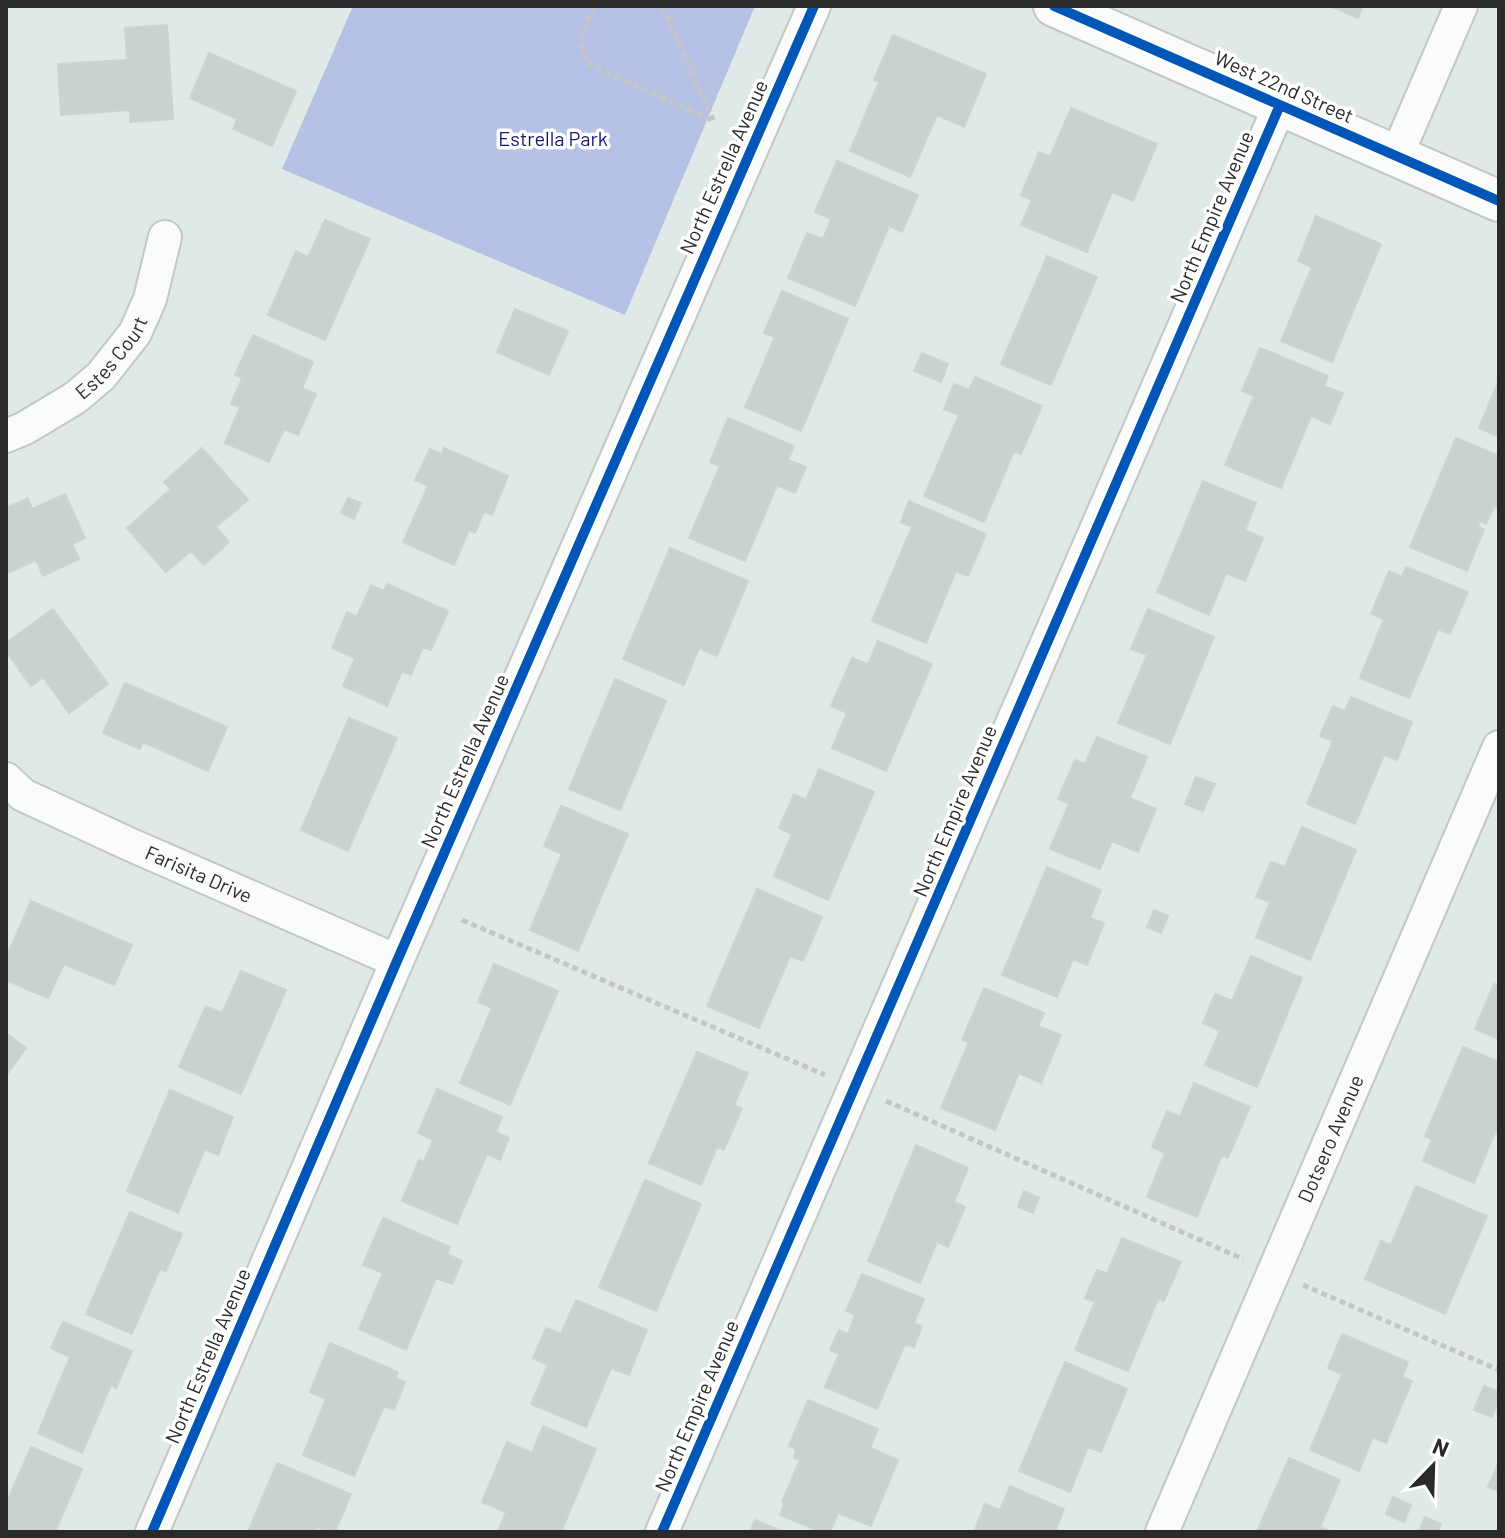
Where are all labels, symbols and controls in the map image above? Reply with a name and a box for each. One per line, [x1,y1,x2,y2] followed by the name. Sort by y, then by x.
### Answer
[1211,45,1358,127] street label: West 22nd Street
[674,76,772,257] street label: North Estrella Avenue
[498,126,608,150] park label: Estrella Park
[1164,127,1258,306] street label: North Empire Avenue
[70,312,152,404] street label: Estes Court
[415,670,513,851] street label: North Estrella Avenue
[907,721,1001,900] street label: North Empire Avenue
[142,840,256,907] street label: Farisita Drive
[1292,1071,1368,1206] street label: Dotsero Avenue
[159,1264,255,1447] street label: North Estrella Avenue
[649,1316,743,1495] street label: North Empire Avenue
[1393,1426,1473,1506] north arrow
[1429,1432,1453,1461] text: N

